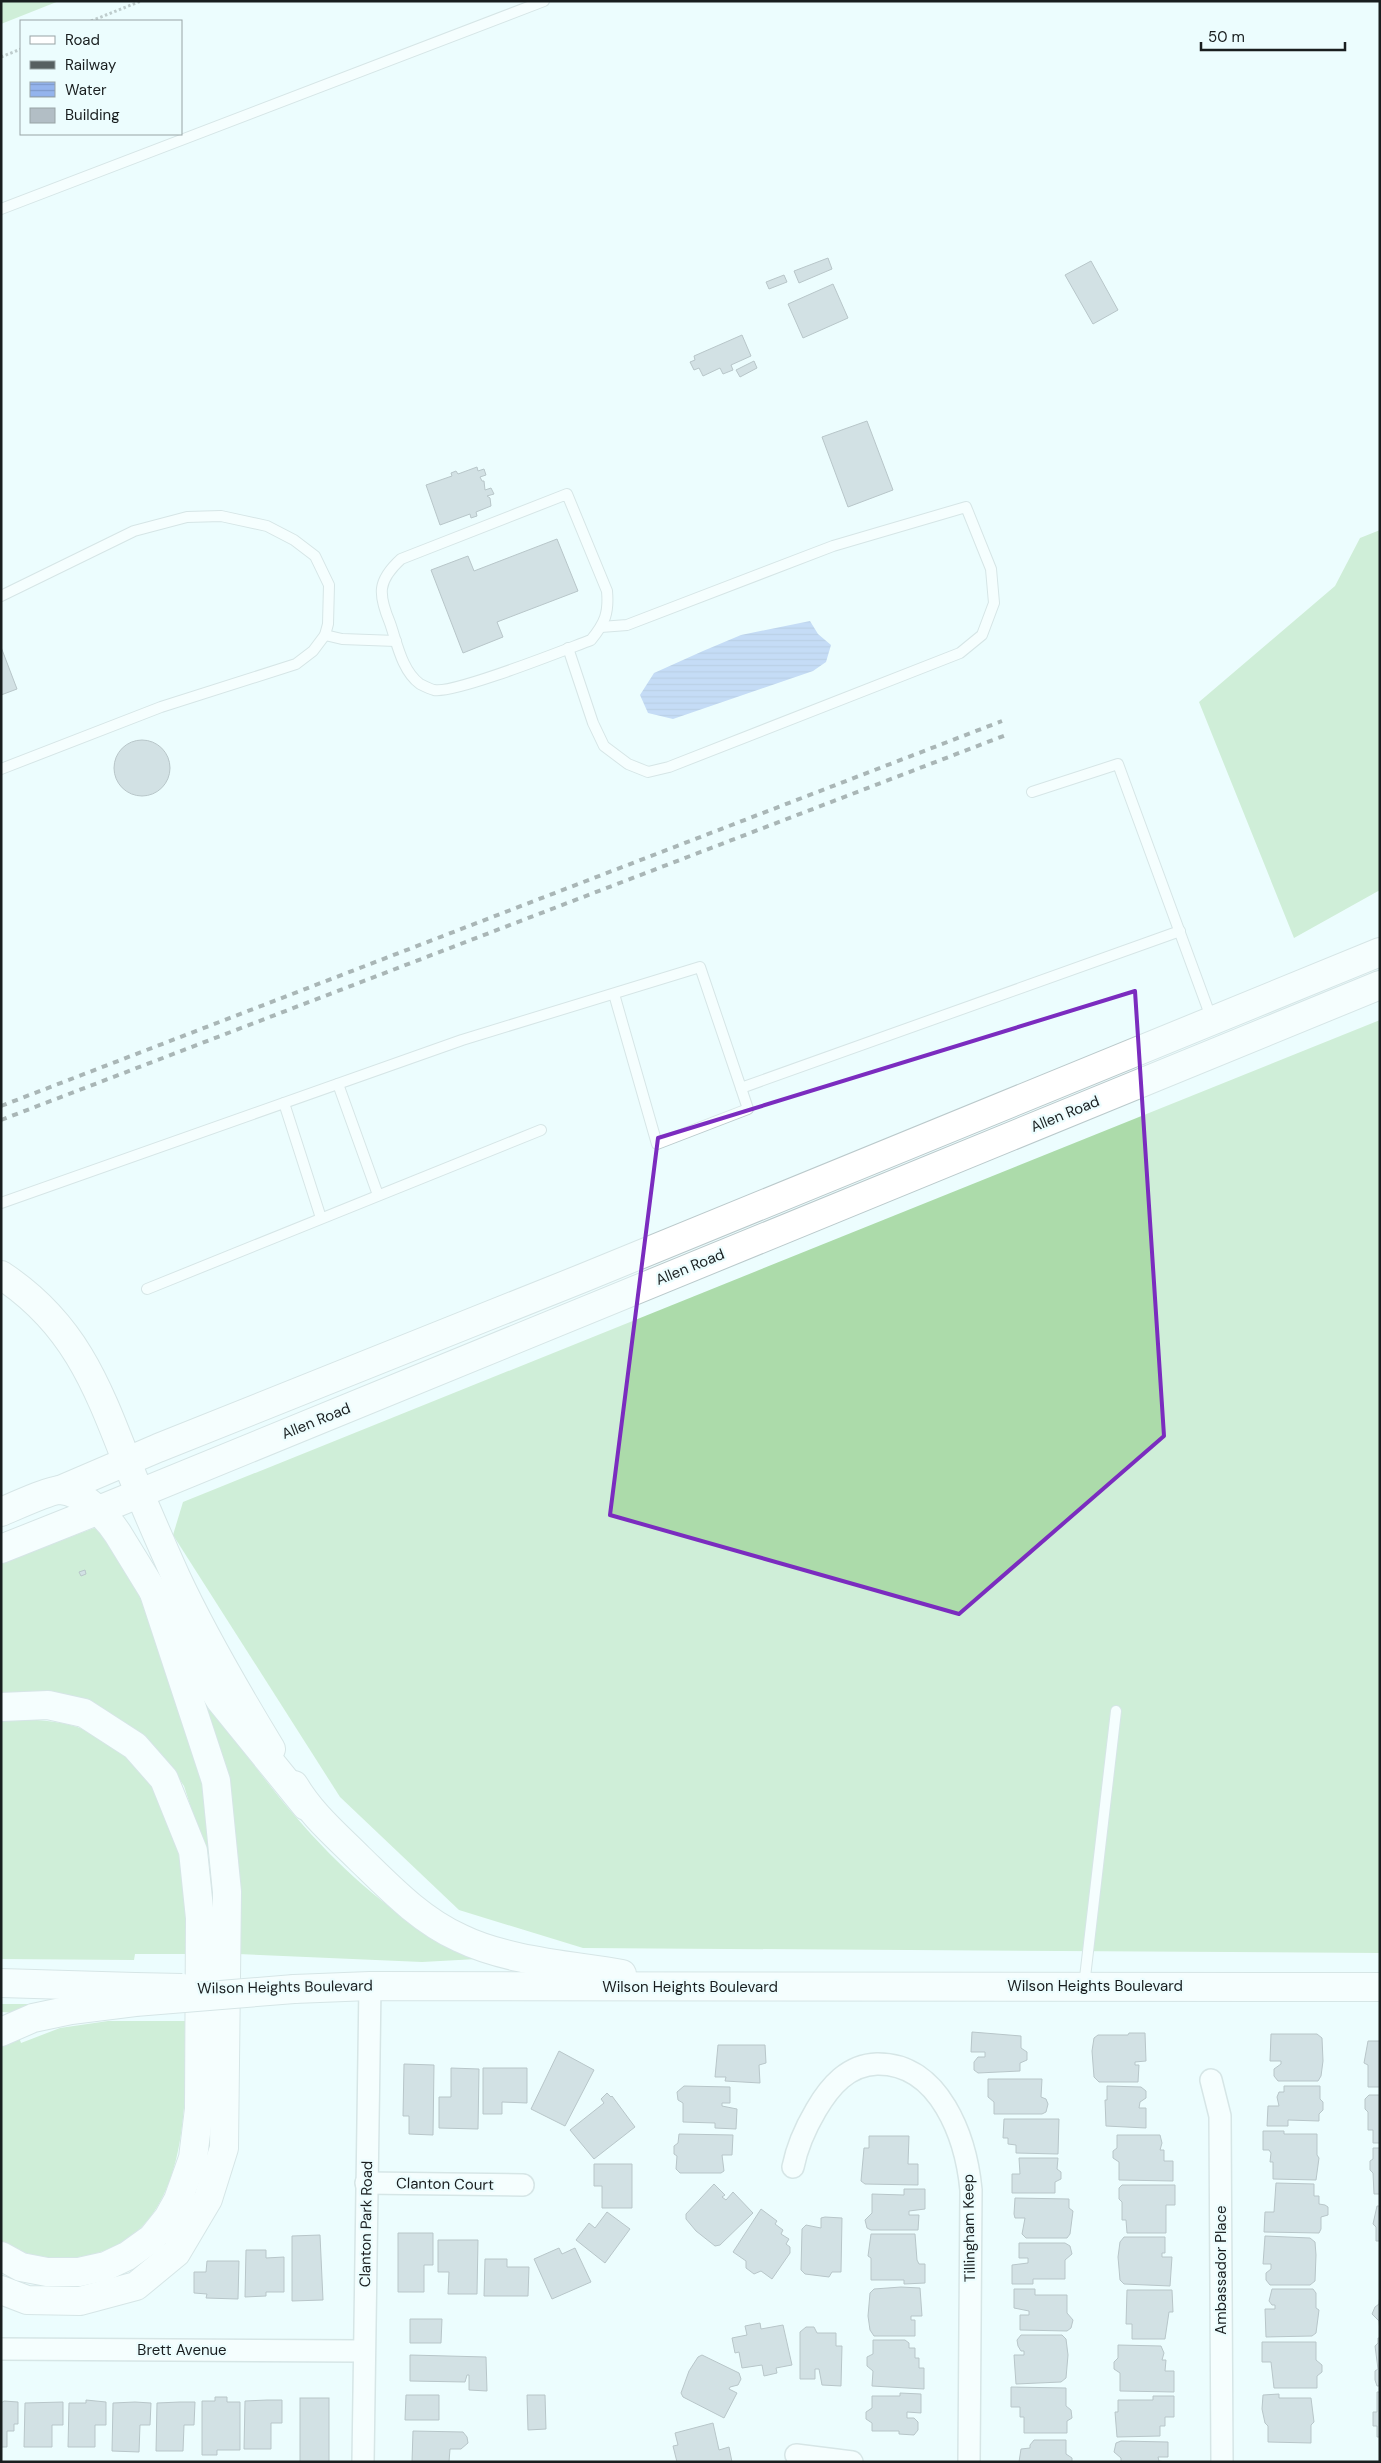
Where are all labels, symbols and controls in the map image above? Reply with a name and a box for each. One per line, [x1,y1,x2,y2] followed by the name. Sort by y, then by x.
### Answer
[20,20,182,135] legend
[1201,20,1345,52] scale bar
[1208,27,1245,47] text: 50 m
[65,30,100,50] text: Road
[65,55,117,75] text: Railway
[65,80,107,100] text: Water
[65,105,120,125] text: Building
[1028,1091,1102,1137] street label: Allen Road
[653,1244,727,1290] street label: Allen Road
[279,1398,353,1444] street label: Allen Road
[197,1975,373,1999] street label: Wilson Heights Boulevard
[1007,1976,1183,1996] street label: Wilson Heights Boulevard
[602,1977,778,1997] street label: Wilson Heights Boulevard
[355,2161,377,2287] street label: Clanton Park Road
[396,2173,494,2195] street label: Clanton Court
[958,2174,980,2282] street label: Tillingham Keep
[1211,2205,1231,2335] street label: Ambassador Place
[137,2340,227,2360] street label: Brett Avenue

